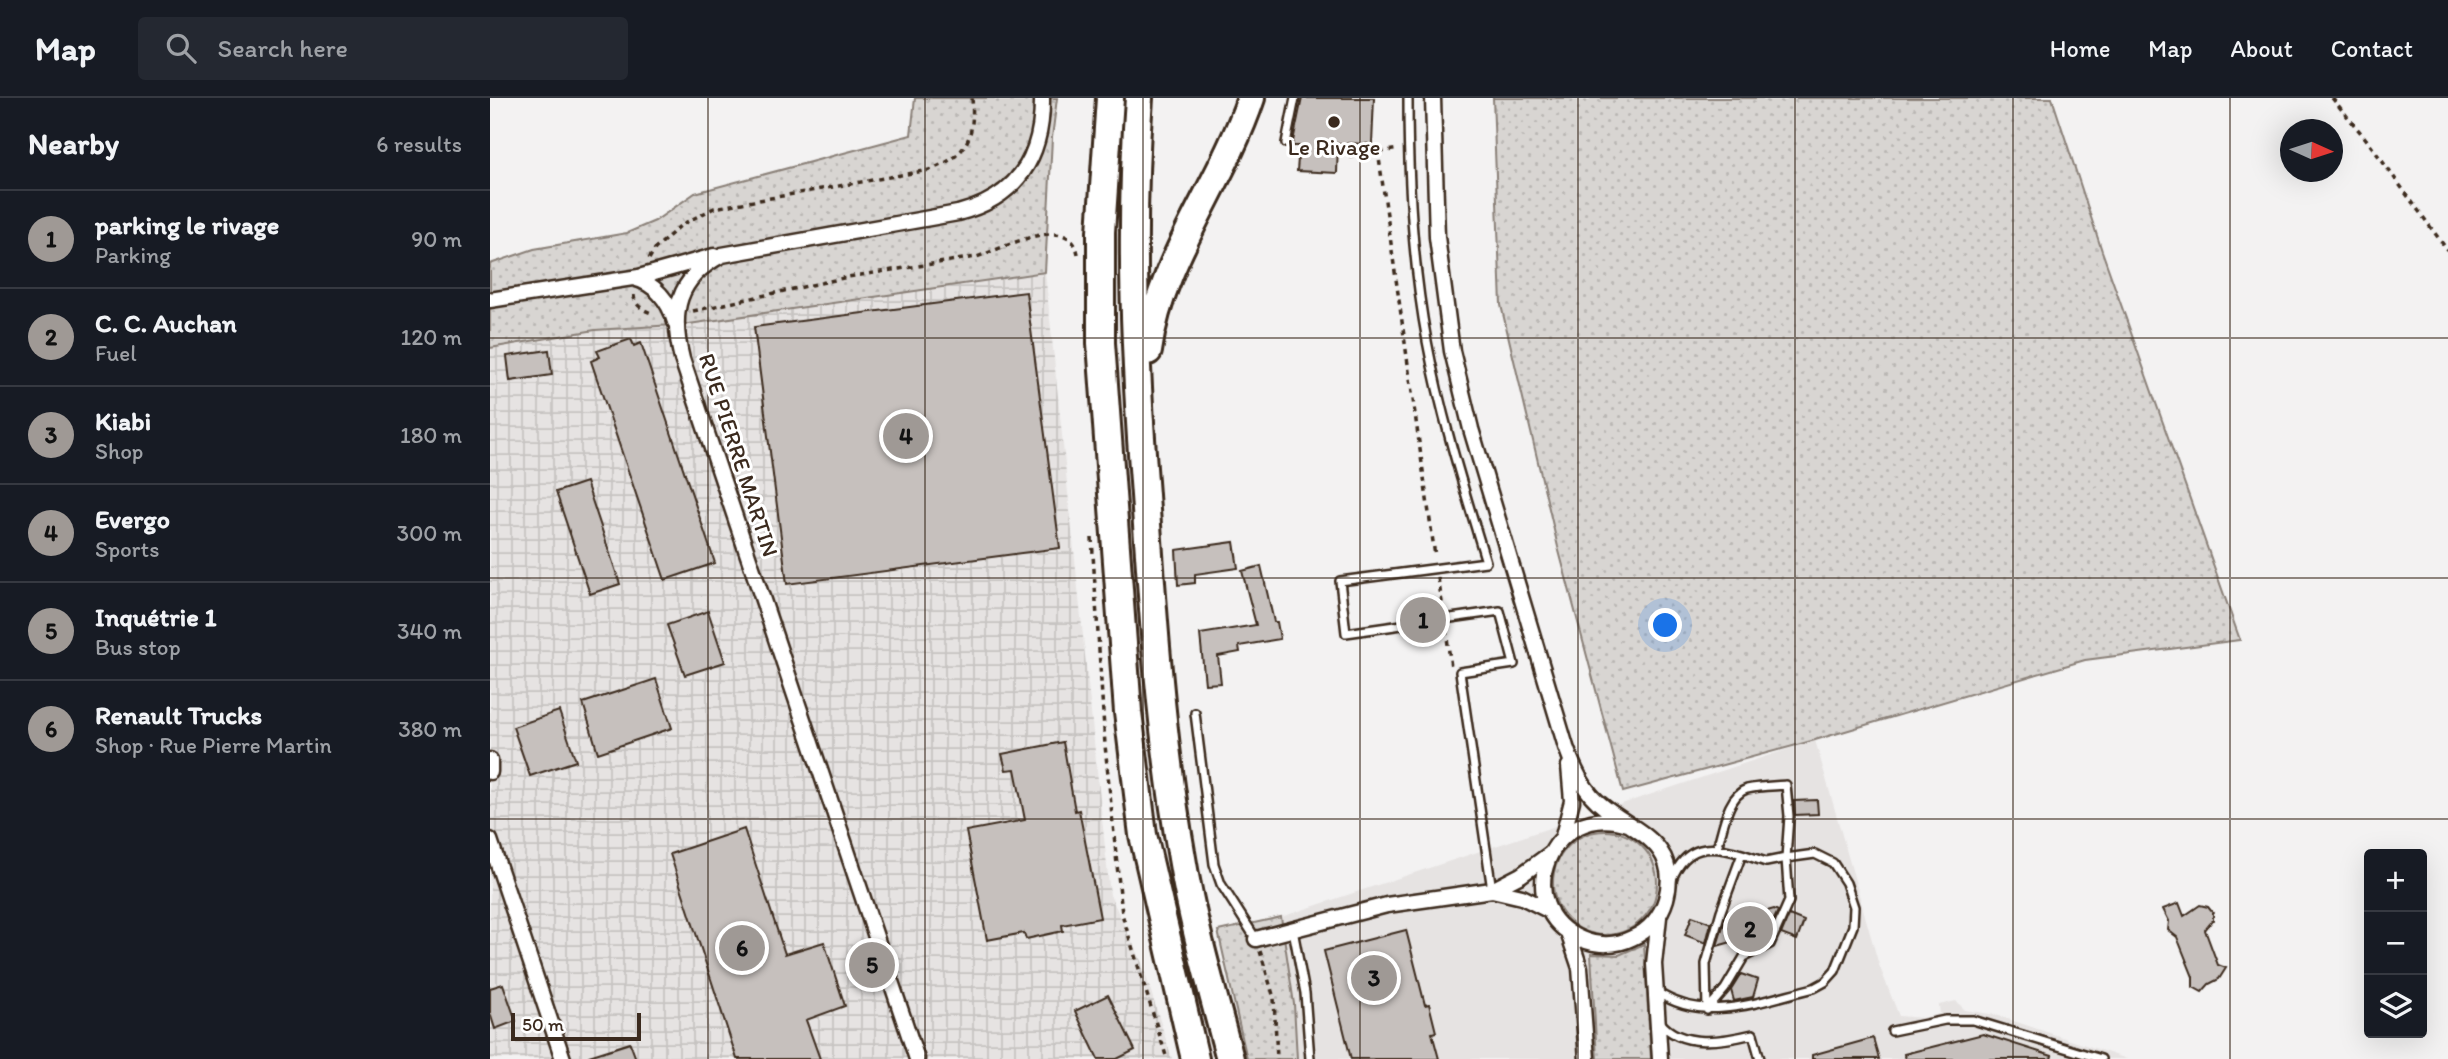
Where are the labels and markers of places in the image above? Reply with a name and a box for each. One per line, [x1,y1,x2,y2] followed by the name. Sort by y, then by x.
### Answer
[1326,114,1342,130] marker: Le Rivage
[1287,133,1381,161] place label: Le Rivage
[883,410,929,462] pin: 4
[1400,594,1446,646] pin: 1
[1727,903,1773,955] pin: 2
[719,922,765,974] pin: 6
[849,939,895,991] pin: 5
[1351,952,1397,1004] pin: 3

